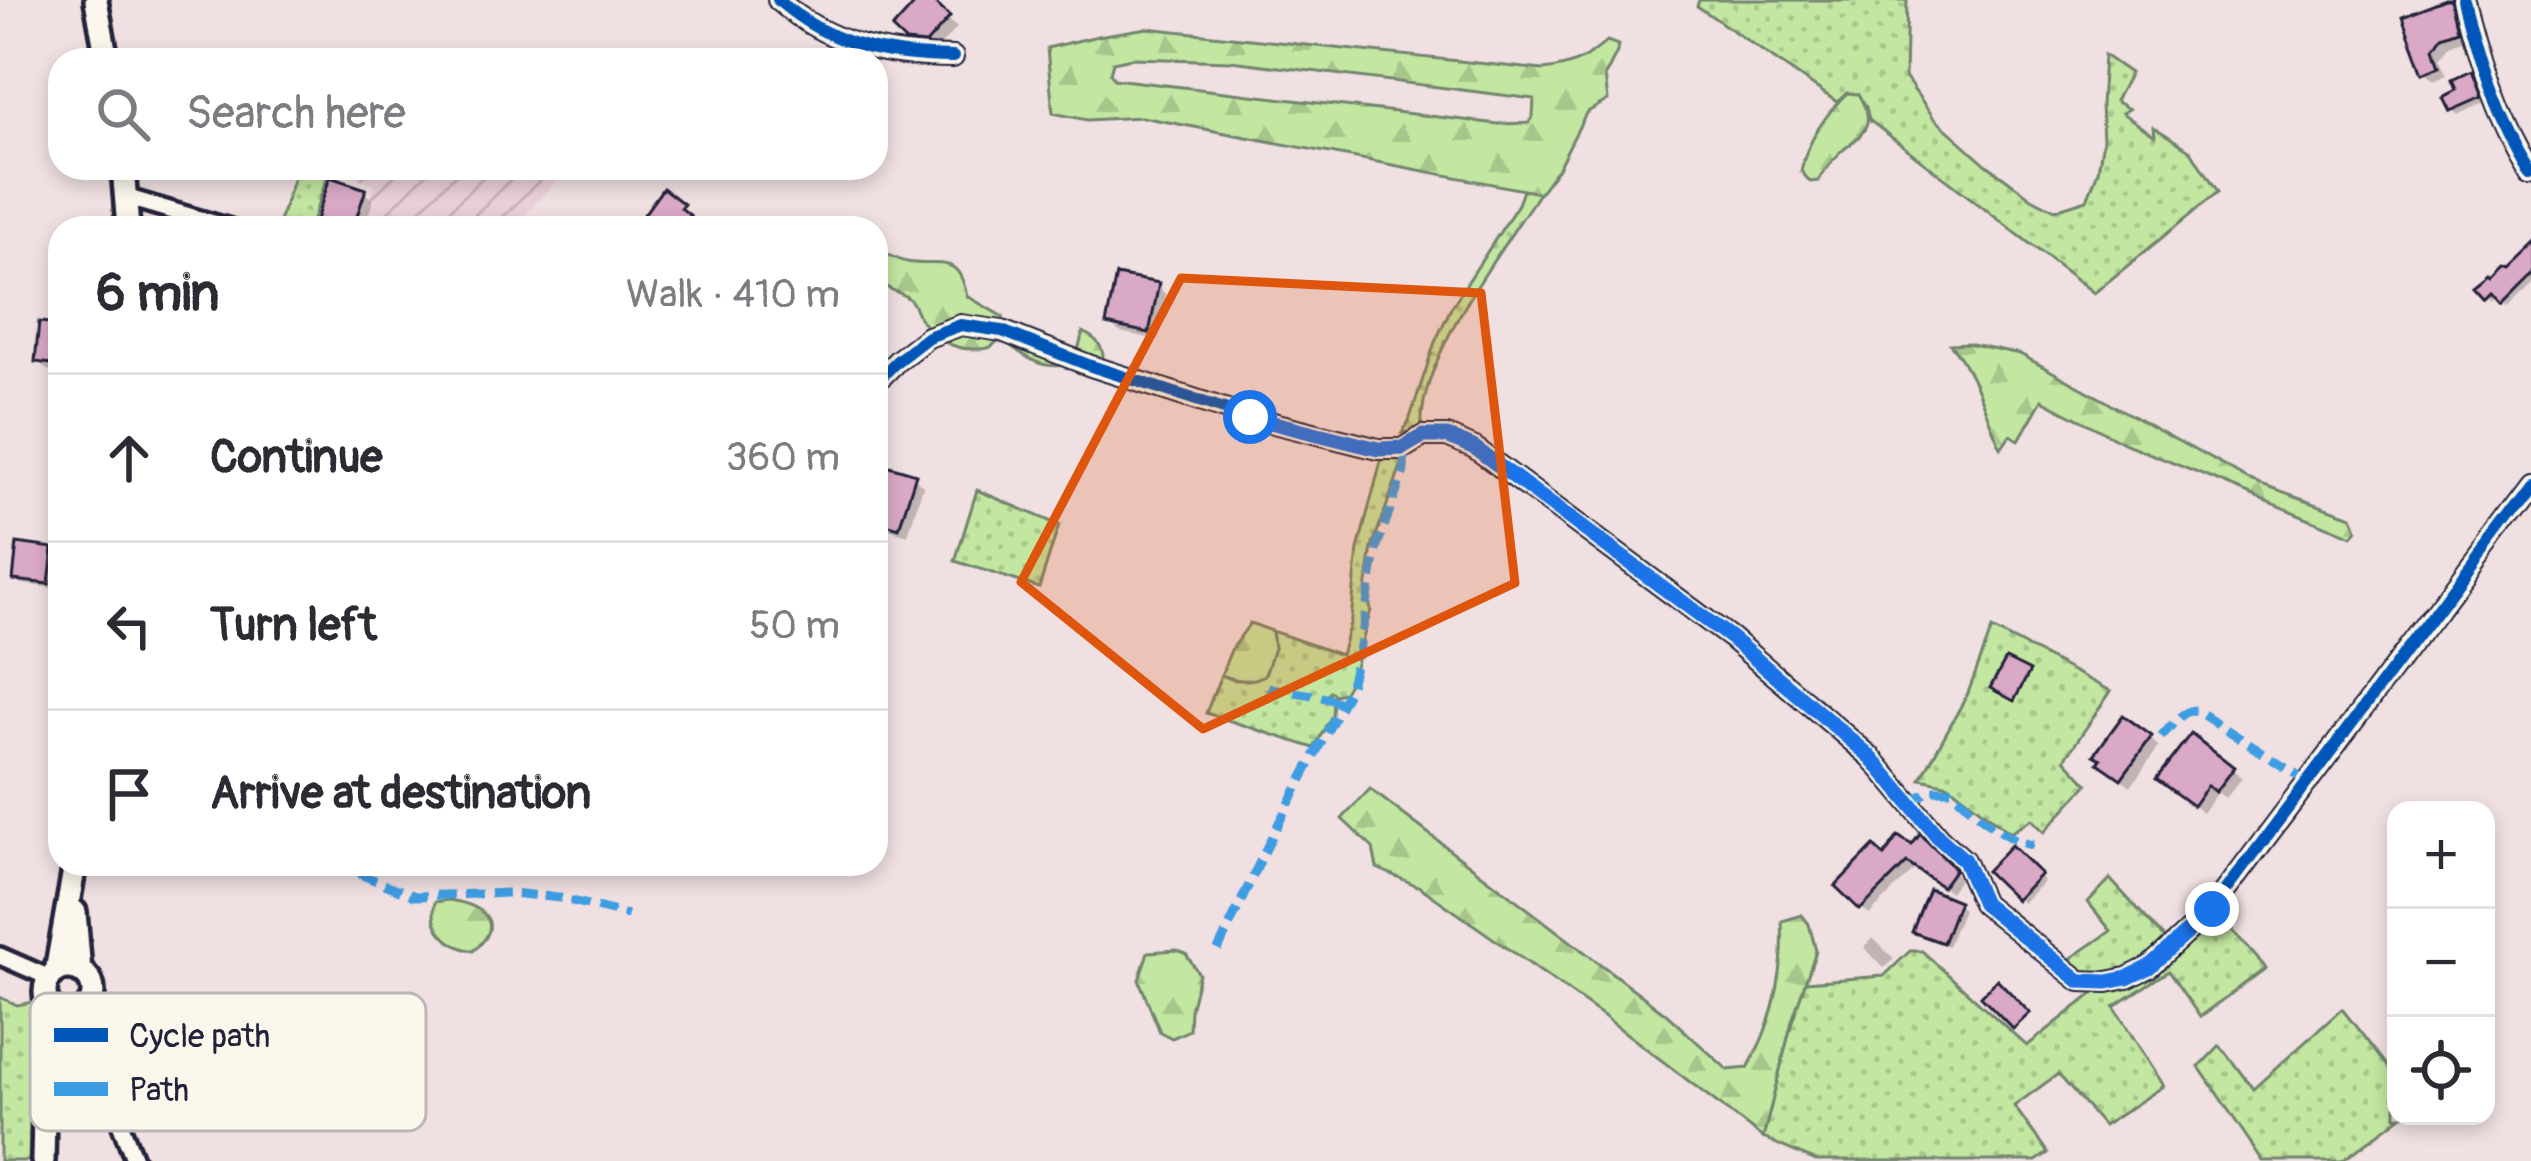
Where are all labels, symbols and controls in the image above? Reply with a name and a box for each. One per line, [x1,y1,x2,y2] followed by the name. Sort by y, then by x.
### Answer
[48,48,888,180] search box
[90,81,156,147] icon: search
[186,86,406,142] text: Search here
[96,262,219,326] text: 6 min
[626,270,840,319] text: Walk · 410 m
[1223,390,1277,444] route start
[96,425,162,491] icon: ahead
[210,430,383,486] text: Continue
[726,433,840,482] text: 360 m
[96,593,162,659] icon: left
[210,598,377,654] text: Turn left
[749,601,840,650] text: 50 m
[96,761,162,827] icon: arrive
[210,766,591,822] text: Arrive at destination
[2387,801,2495,1125] map controls
[2387,801,2495,909] button: +
[2185,882,2239,936] route end
[2387,909,2495,1017] button: −
[30,993,426,1131] legend
[129,1016,270,1057] text: Cycle path
[2387,1017,2495,1125] button: locate
[129,1070,189,1111] text: Path

